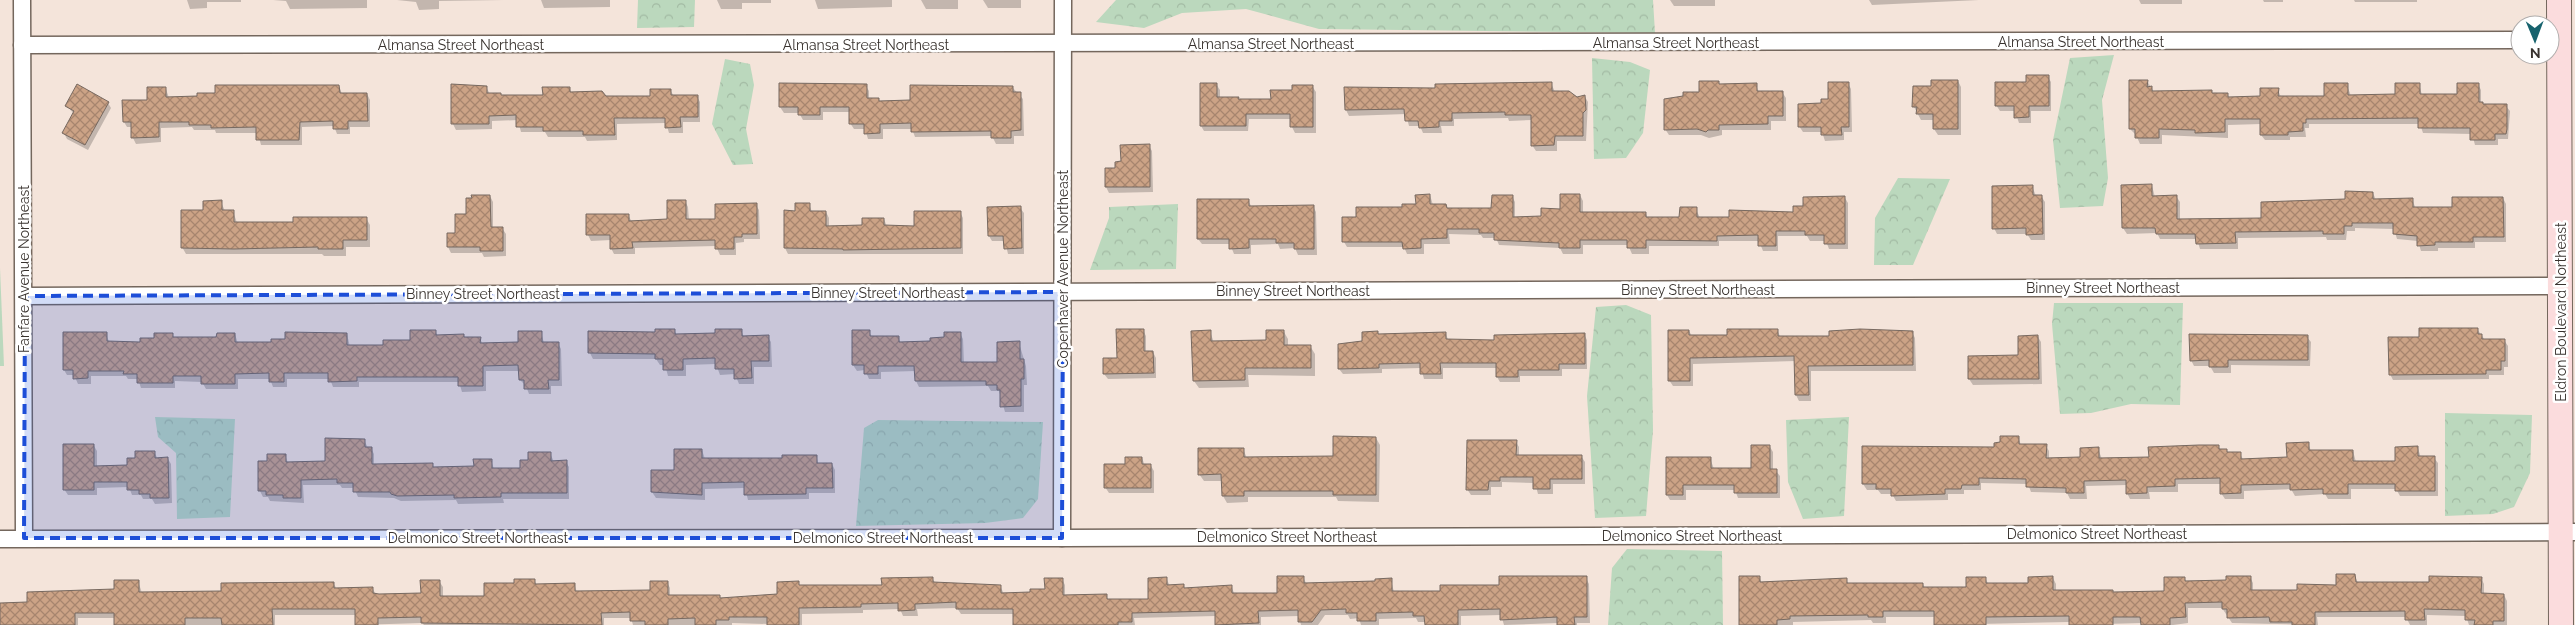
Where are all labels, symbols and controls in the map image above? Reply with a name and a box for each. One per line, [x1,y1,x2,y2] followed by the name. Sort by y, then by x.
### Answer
[2510,15,2560,65] north arrow
[1998,34,2164,50] street label: Almansa Street Northeast
[1593,35,1759,51] street label: Almansa Street Northeast
[1188,36,1354,52] street label: Almansa Street Northeast
[378,37,544,53] street label: Almansa Street Northeast
[783,37,949,53] street label: Almansa Street Northeast
[2530,45,2541,61] text: N
[1055,169,1071,368] street label: Copenhaver Avenue Northeast
[16,185,32,353] street label: Fanfare Avenue Northeast
[2553,222,2569,402] street label: Eldron Boulevard Northeast
[2026,280,2180,296] street label: Binney Street Northeast
[1621,282,1775,298] street label: Binney Street Northeast
[1216,283,1370,299] street label: Binney Street Northeast
[811,285,965,301] street label: Binney Street Northeast
[406,286,560,302] street label: Binney Street Northeast
[2007,526,2188,542] street label: Delmonico Street Northeast
[1602,528,1783,544] street label: Delmonico Street Northeast
[1197,529,1378,545] street label: Delmonico Street Northeast
[388,530,569,546] street label: Delmonico Street Northeast
[793,530,974,546] street label: Delmonico Street Northeast

